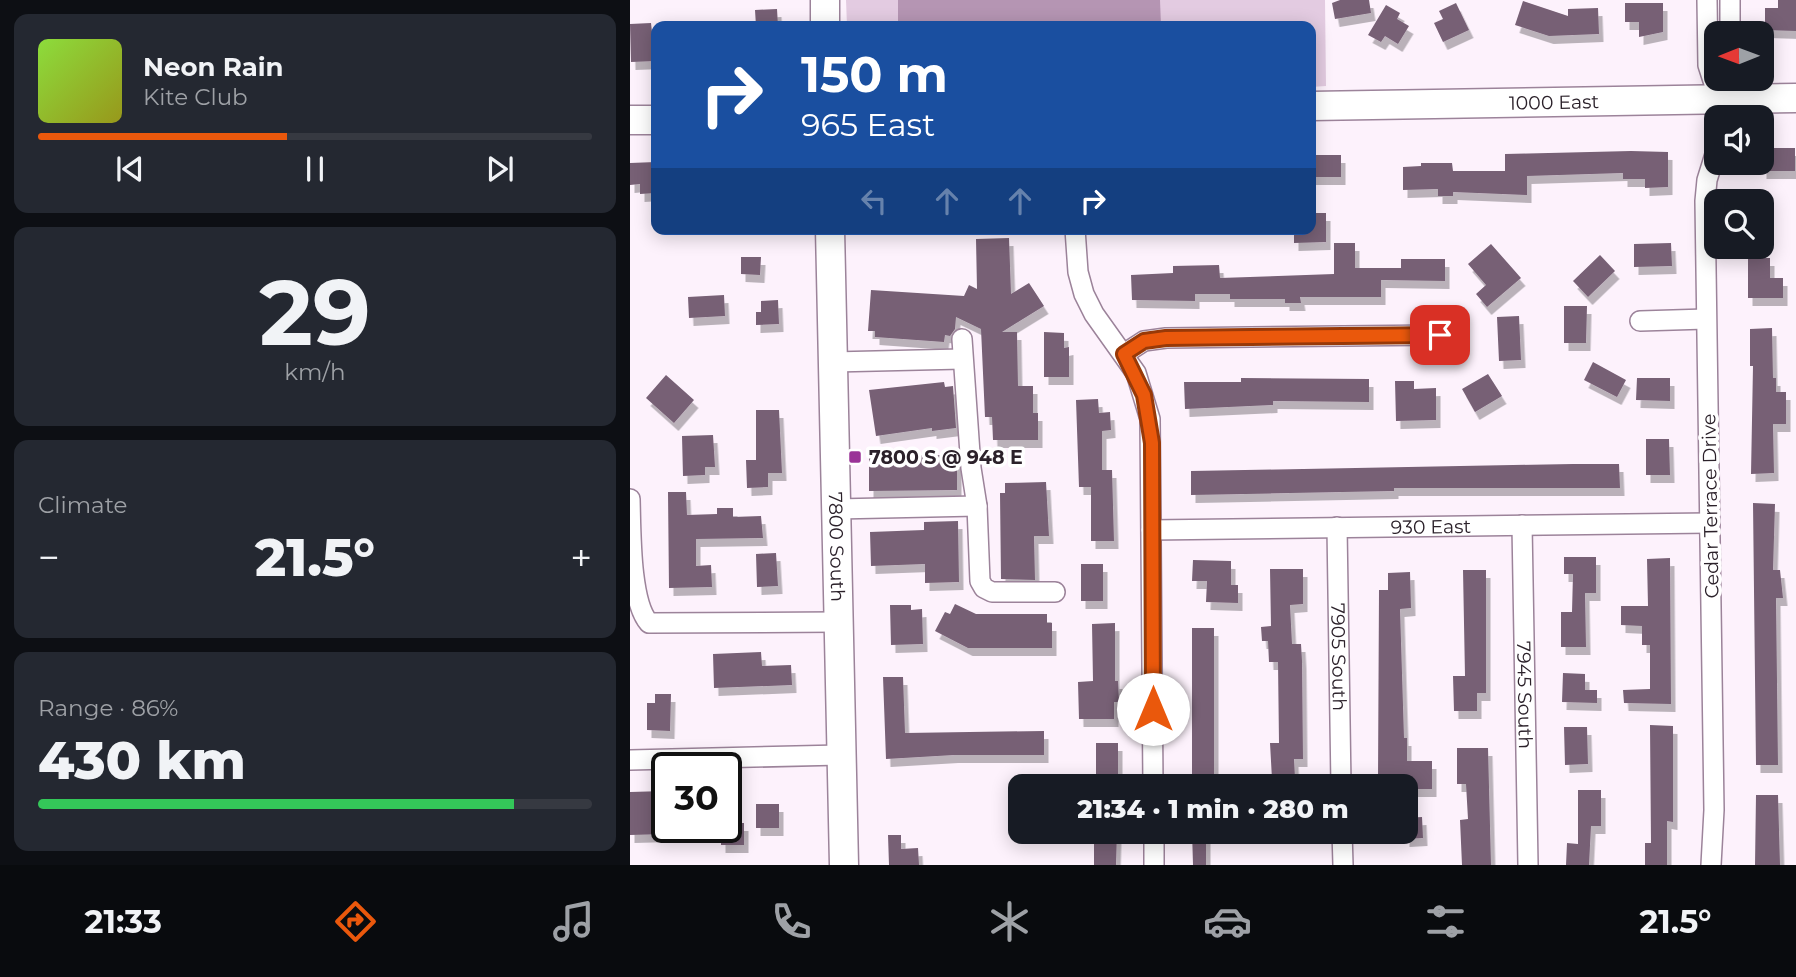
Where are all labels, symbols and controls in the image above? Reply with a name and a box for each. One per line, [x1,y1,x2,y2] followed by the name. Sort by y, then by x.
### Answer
[1704,21,1774,91] north arrow
[1704,21,1774,259] map controls
[801,45,948,104] text: 150 m
[686,49,777,140] icon: right
[143,51,284,83] text: Neon Rain
[143,83,248,111] text: Kite Club
[1509,90,1600,115] street label: 1000 East
[801,105,935,144] text: 965 East
[1704,105,1774,175] button: sound
[111,150,149,188] icon: previous
[296,150,334,188] icon: pause
[481,150,519,188] icon: next
[855,182,893,220] icon: left
[928,182,966,220] icon: ahead
[1001,182,1039,220] icon: ahead
[1074,182,1112,220] icon: right
[1704,189,1774,259] button: search
[259,257,371,368] text: 29
[1410,305,1470,365] pin
[1421,316,1459,354] icon: arrive
[284,358,346,386] text: km/h
[1697,413,1724,599] street label: Cedar Terrace Drive
[869,446,1023,469] place label: 7800 S @ 948 E
[847,449,863,465] marker: 7800 S @ 948 E
[38,491,127,519] text: Climate
[824,492,849,602] street label: 7800 South
[1391,515,1472,539] street label: 930 East
[255,526,375,589] text: 21.5°
[38,534,60,581] text: −
[570,534,592,581] text: +
[1326,603,1351,711] street label: 7905 South
[1512,641,1537,749] street label: 7945 South
[1116,672,1190,746] position arrow
[38,694,178,722] text: Range · 86%
[38,729,246,792] text: 430 km
[651,752,742,843] speed limit sign: 30
[1077,793,1349,825] text: 21:34 · 1 min · 280 m
[331,897,380,946] icon: directions
[549,897,598,946] icon: music
[767,897,816,946] icon: phone
[985,897,1034,946] icon: climate
[1203,897,1252,946] icon: car
[1421,897,1470,946] icon: filters
[85,902,162,941] text: 21:33
[1639,902,1711,941] text: 21.5°

